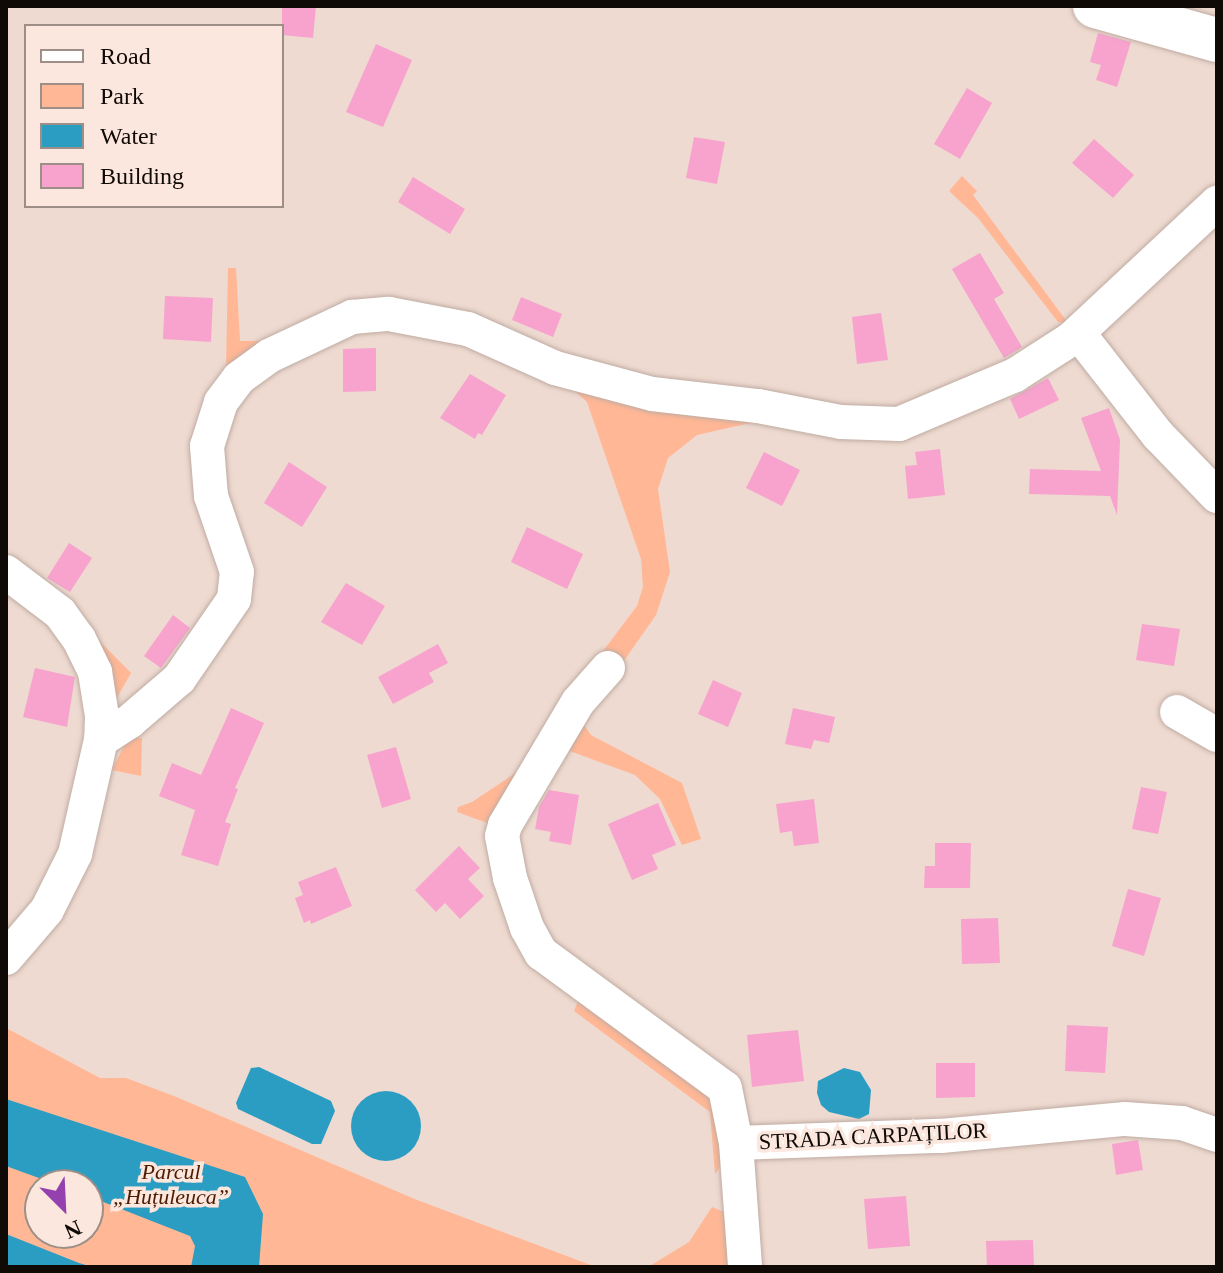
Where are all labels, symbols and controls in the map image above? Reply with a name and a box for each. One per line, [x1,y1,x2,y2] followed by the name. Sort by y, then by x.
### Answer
[24,24,284,208] legend
[100,43,151,69] text: Road
[100,83,144,109] text: Park
[100,123,157,149] text: Water
[100,163,184,189] text: Building
[758,1117,988,1155] street label: STRADA CARPAȚILOR
[113,1158,229,1210] park label: Parcul „Huțuleuca”
[24,1169,104,1249] north arrow
[61,1215,86,1244] text: N

